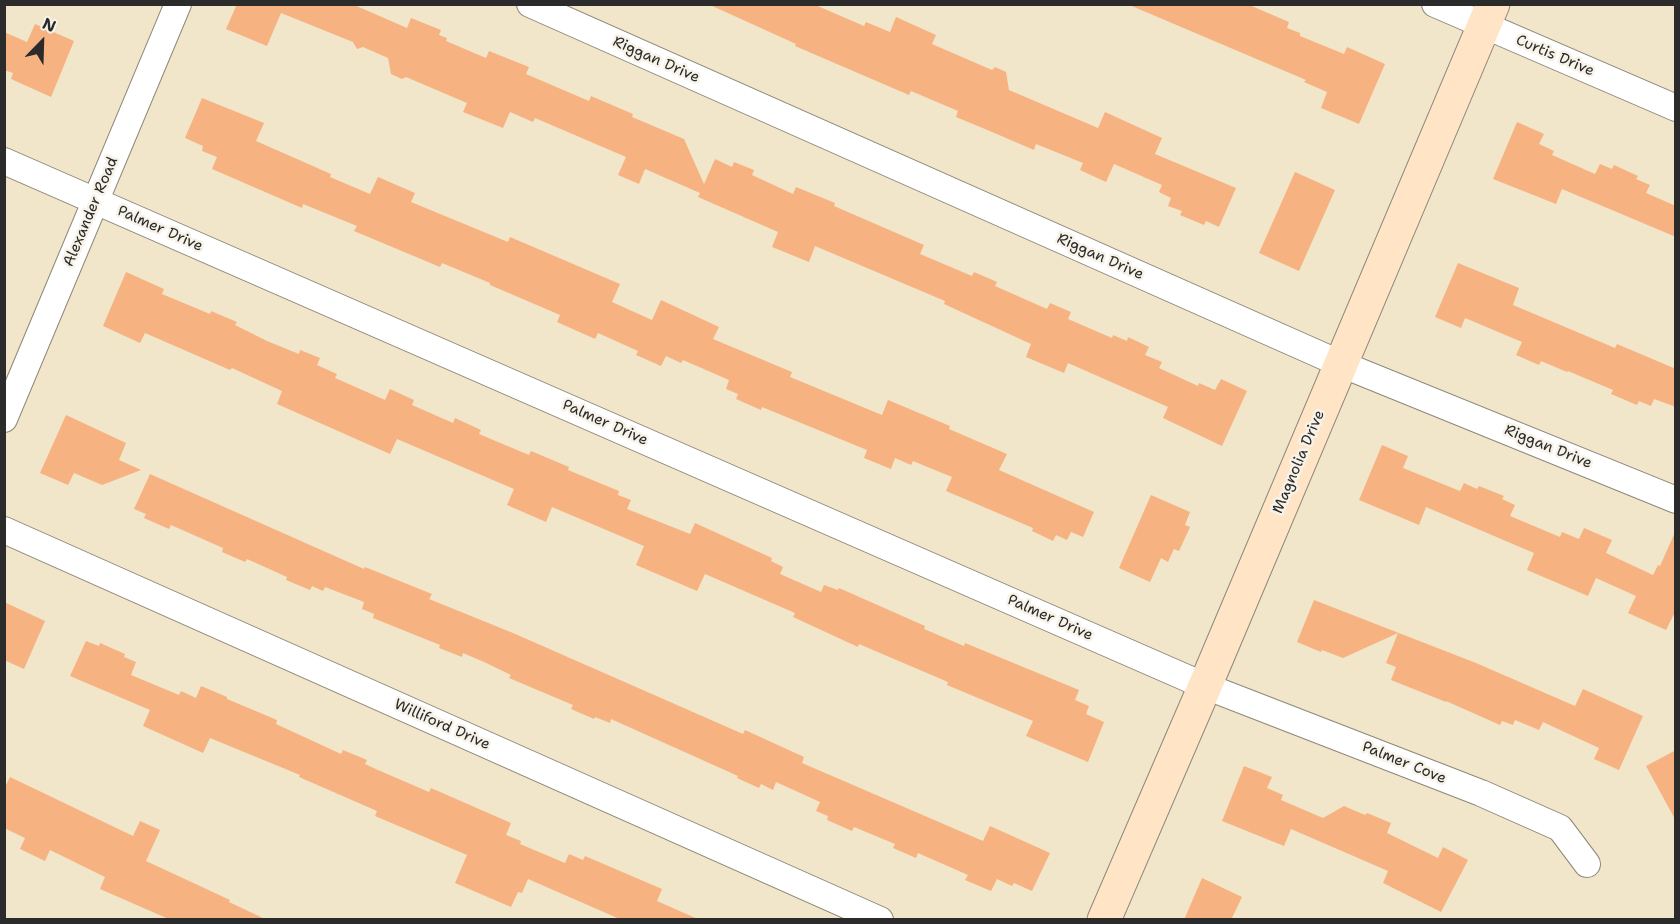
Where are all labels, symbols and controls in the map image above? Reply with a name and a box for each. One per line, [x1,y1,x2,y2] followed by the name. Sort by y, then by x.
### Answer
[12,12,72,72] north arrow
[39,13,59,37] text: N
[1513,31,1597,81] street label: Curtis Drive
[610,33,702,87] street label: Riggan Drive
[60,154,122,270] street label: Alexander Road
[114,202,206,256] street label: Palmer Drive
[1054,230,1146,284] street label: Riggan Drive
[559,396,651,450] street label: Palmer Drive
[1269,408,1329,516] street label: Magnolia Drive
[1502,421,1594,473] street label: Riggan Drive
[1004,591,1096,645] street label: Palmer Drive
[391,696,493,754] street label: Williford Drive
[1359,738,1449,788] street label: Palmer Cove

